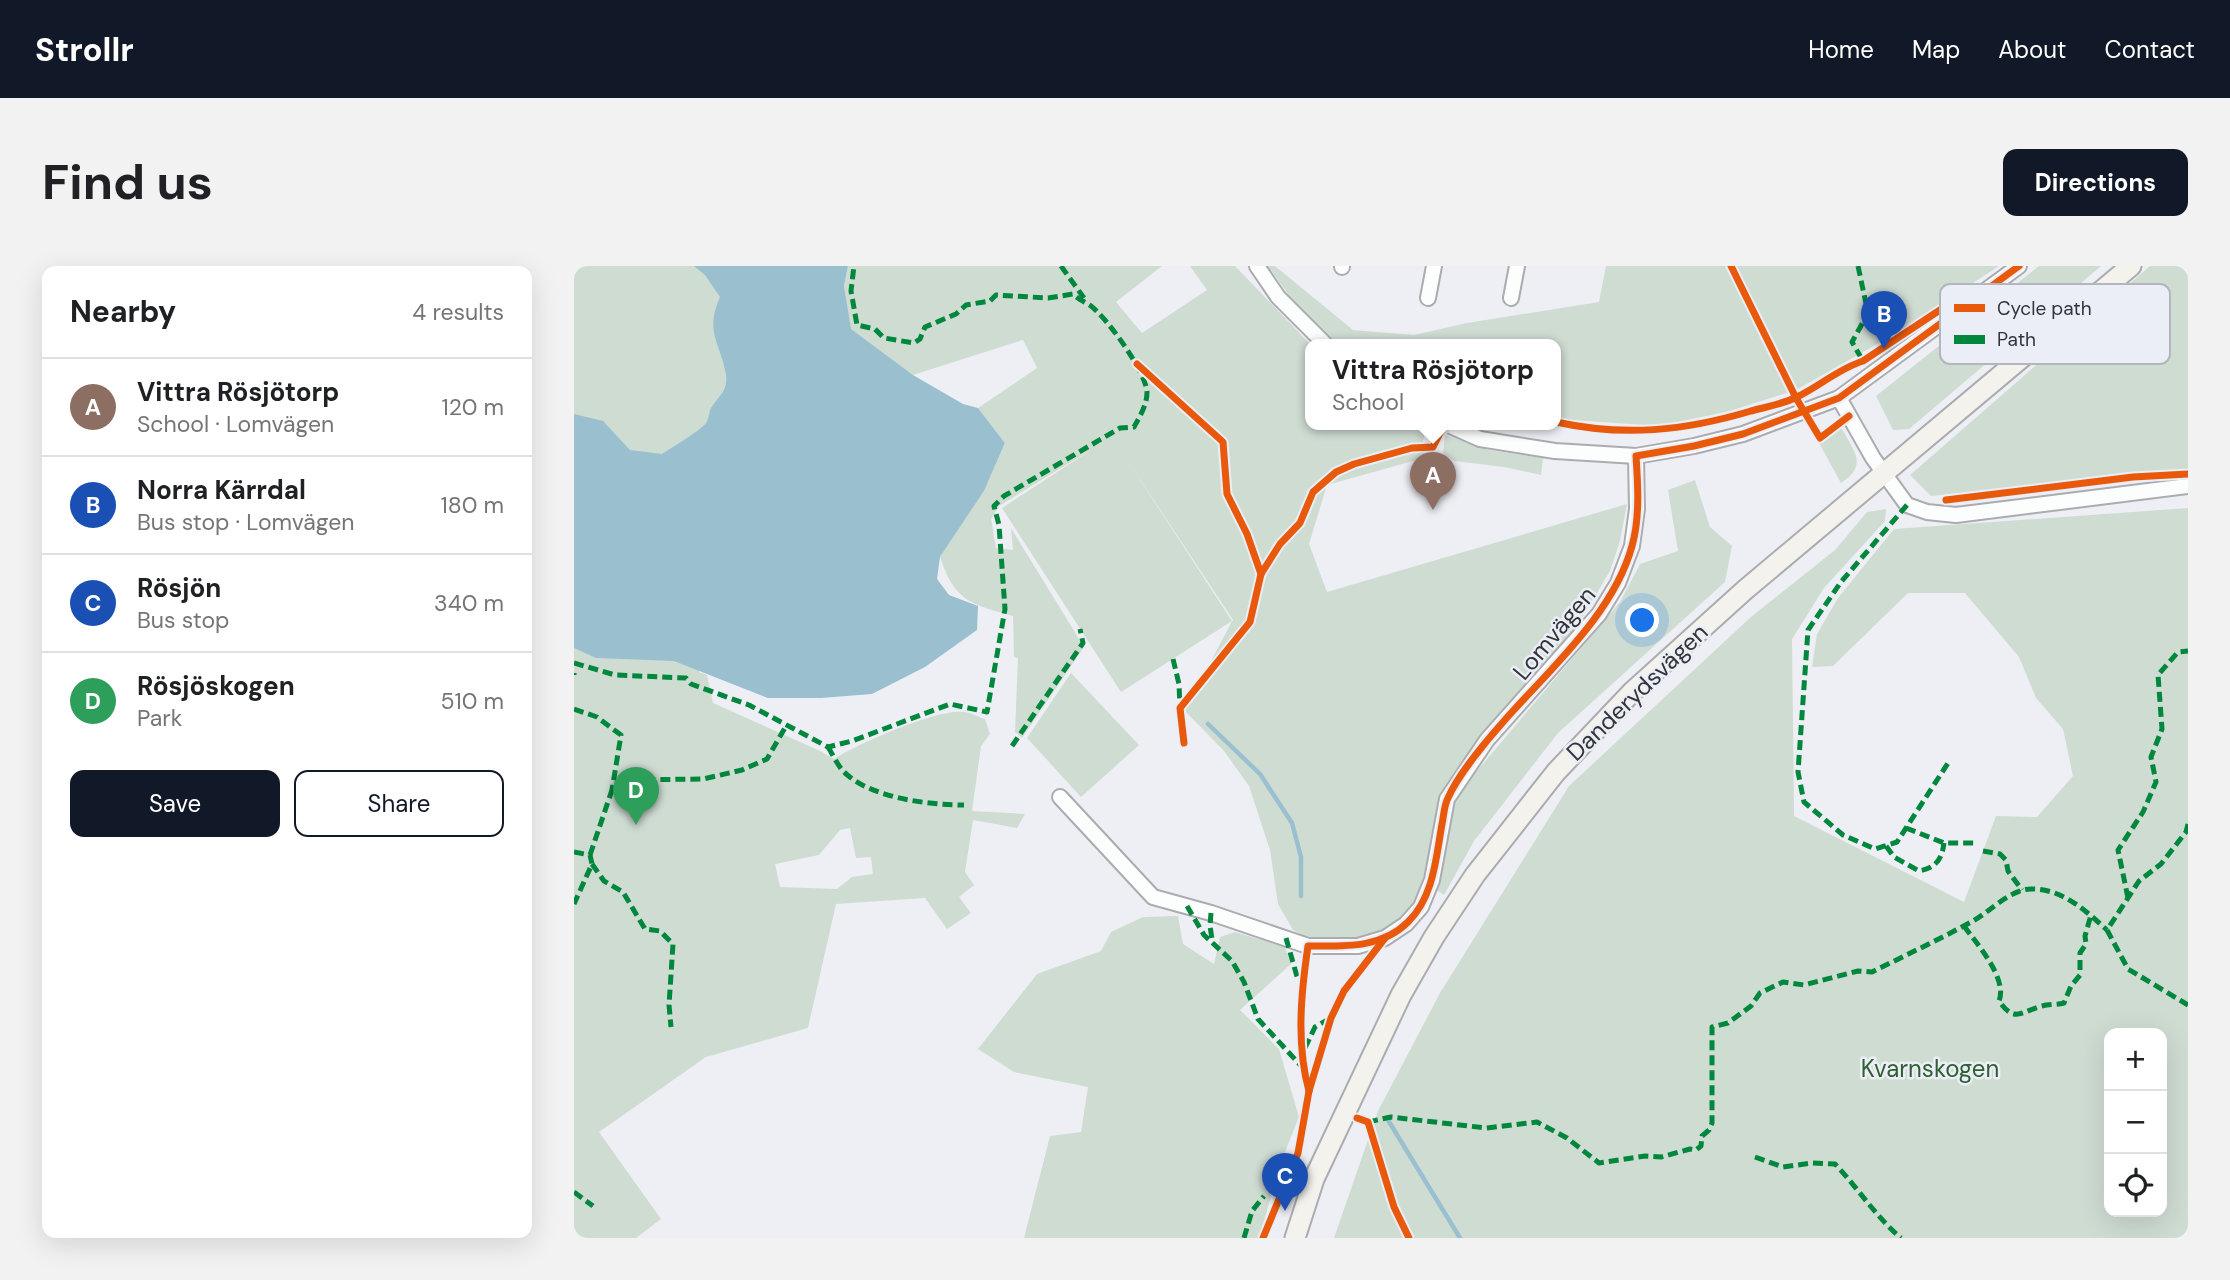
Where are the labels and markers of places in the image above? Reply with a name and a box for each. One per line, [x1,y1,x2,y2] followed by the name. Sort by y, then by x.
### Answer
[1861,291,1907,349] pin: B
[1410,452,1456,510] pin: A
[613,767,659,825] pin: D
[1262,1153,1308,1211] pin: C

